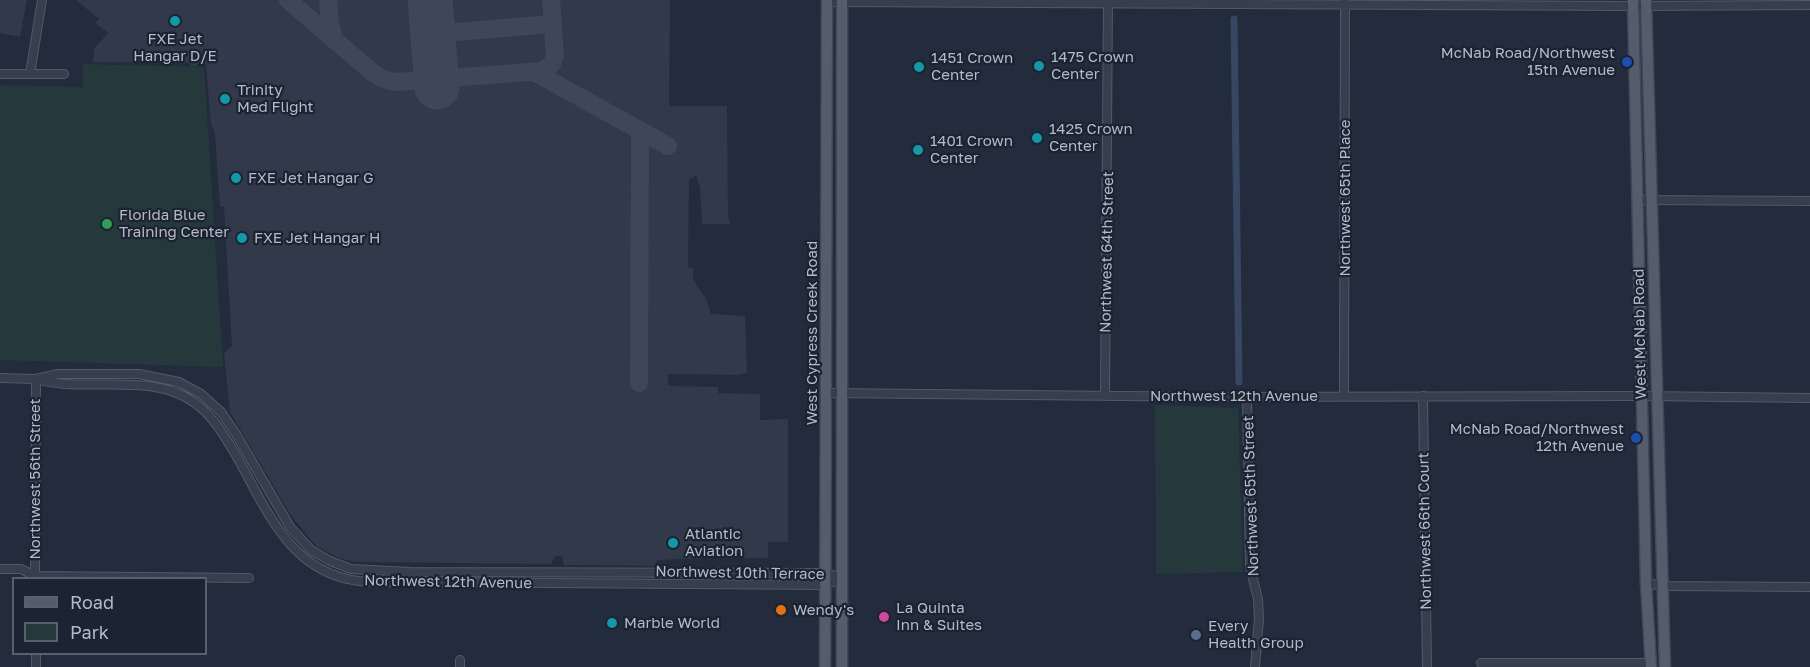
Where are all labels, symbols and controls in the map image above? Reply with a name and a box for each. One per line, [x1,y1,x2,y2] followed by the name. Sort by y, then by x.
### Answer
[168,14,182,28] marker: FXE Jet Hangar D/E
[133,30,217,65] place label: FXE Jet Hangar D/E
[1441,44,1615,79] place label: McNab Road/Northwest 15th Avenue
[1051,48,1134,83] place label: 1475 Crown Center
[931,49,1013,84] place label: 1451 Crown Center
[1620,55,1634,69] marker: McNab Road/Northwest 15th Avenue
[1032,59,1046,73] marker: 1475 Crown Center
[912,60,926,74] marker: 1451 Crown Center
[237,81,314,116] place label: Trinity Med Flight
[218,92,232,106] marker: Trinity Med Flight
[1049,120,1133,155] place label: 1425 Crown Center
[1336,120,1354,276] street label: Northwest 65th Place
[1030,131,1044,145] marker: 1425 Crown Center
[930,132,1013,167] place label: 1401 Crown Center
[911,143,925,157] marker: 1401 Crown Center
[248,169,373,187] place label: FXE Jet Hangar G
[229,171,243,185] marker: FXE Jet Hangar G
[1097,171,1117,333] street label: Northwest 64th Street
[119,206,229,241] place label: Florida Blue Training Center
[100,217,114,231] marker: Florida Blue Training Center
[254,229,380,247] place label: FXE Jet Hangar H
[235,231,249,245] marker: FXE Jet Hangar H
[803,241,821,425] street label: West Cypress Creek Road
[1630,268,1650,400] street label: West McNab Road
[1150,387,1318,405] street label: Northwest 12th Avenue
[26,398,44,560] street label: Northwest 56th Street
[1239,415,1263,577] street label: Northwest 65th Street
[1450,420,1624,455] place label: McNab Road/Northwest 12th Avenue
[1629,431,1643,445] marker: McNab Road/Northwest 12th Avenue
[1415,452,1435,610] street label: Northwest 66th Court
[685,525,743,560] place label: Atlantic Aviation
[666,536,680,550] marker: Atlantic Aviation
[655,563,825,583] street label: Northwest 10th Terrace
[364,572,532,592] street label: Northwest 12th Avenue
[12,577,207,655] legend
[70,591,114,613] text: Road
[896,599,982,634] place label: La Quinta Inn & Suites
[793,601,854,619] place label: Wendy's
[774,603,788,617] marker: Wendy's
[877,610,891,624] marker: La Quinta Inn & Suites
[624,614,720,632] place label: Marble World
[605,616,619,630] marker: Marble World
[1208,617,1304,652] place label: Every Health Group
[70,621,109,643] text: Park
[1189,628,1203,642] marker: Every Health Group

